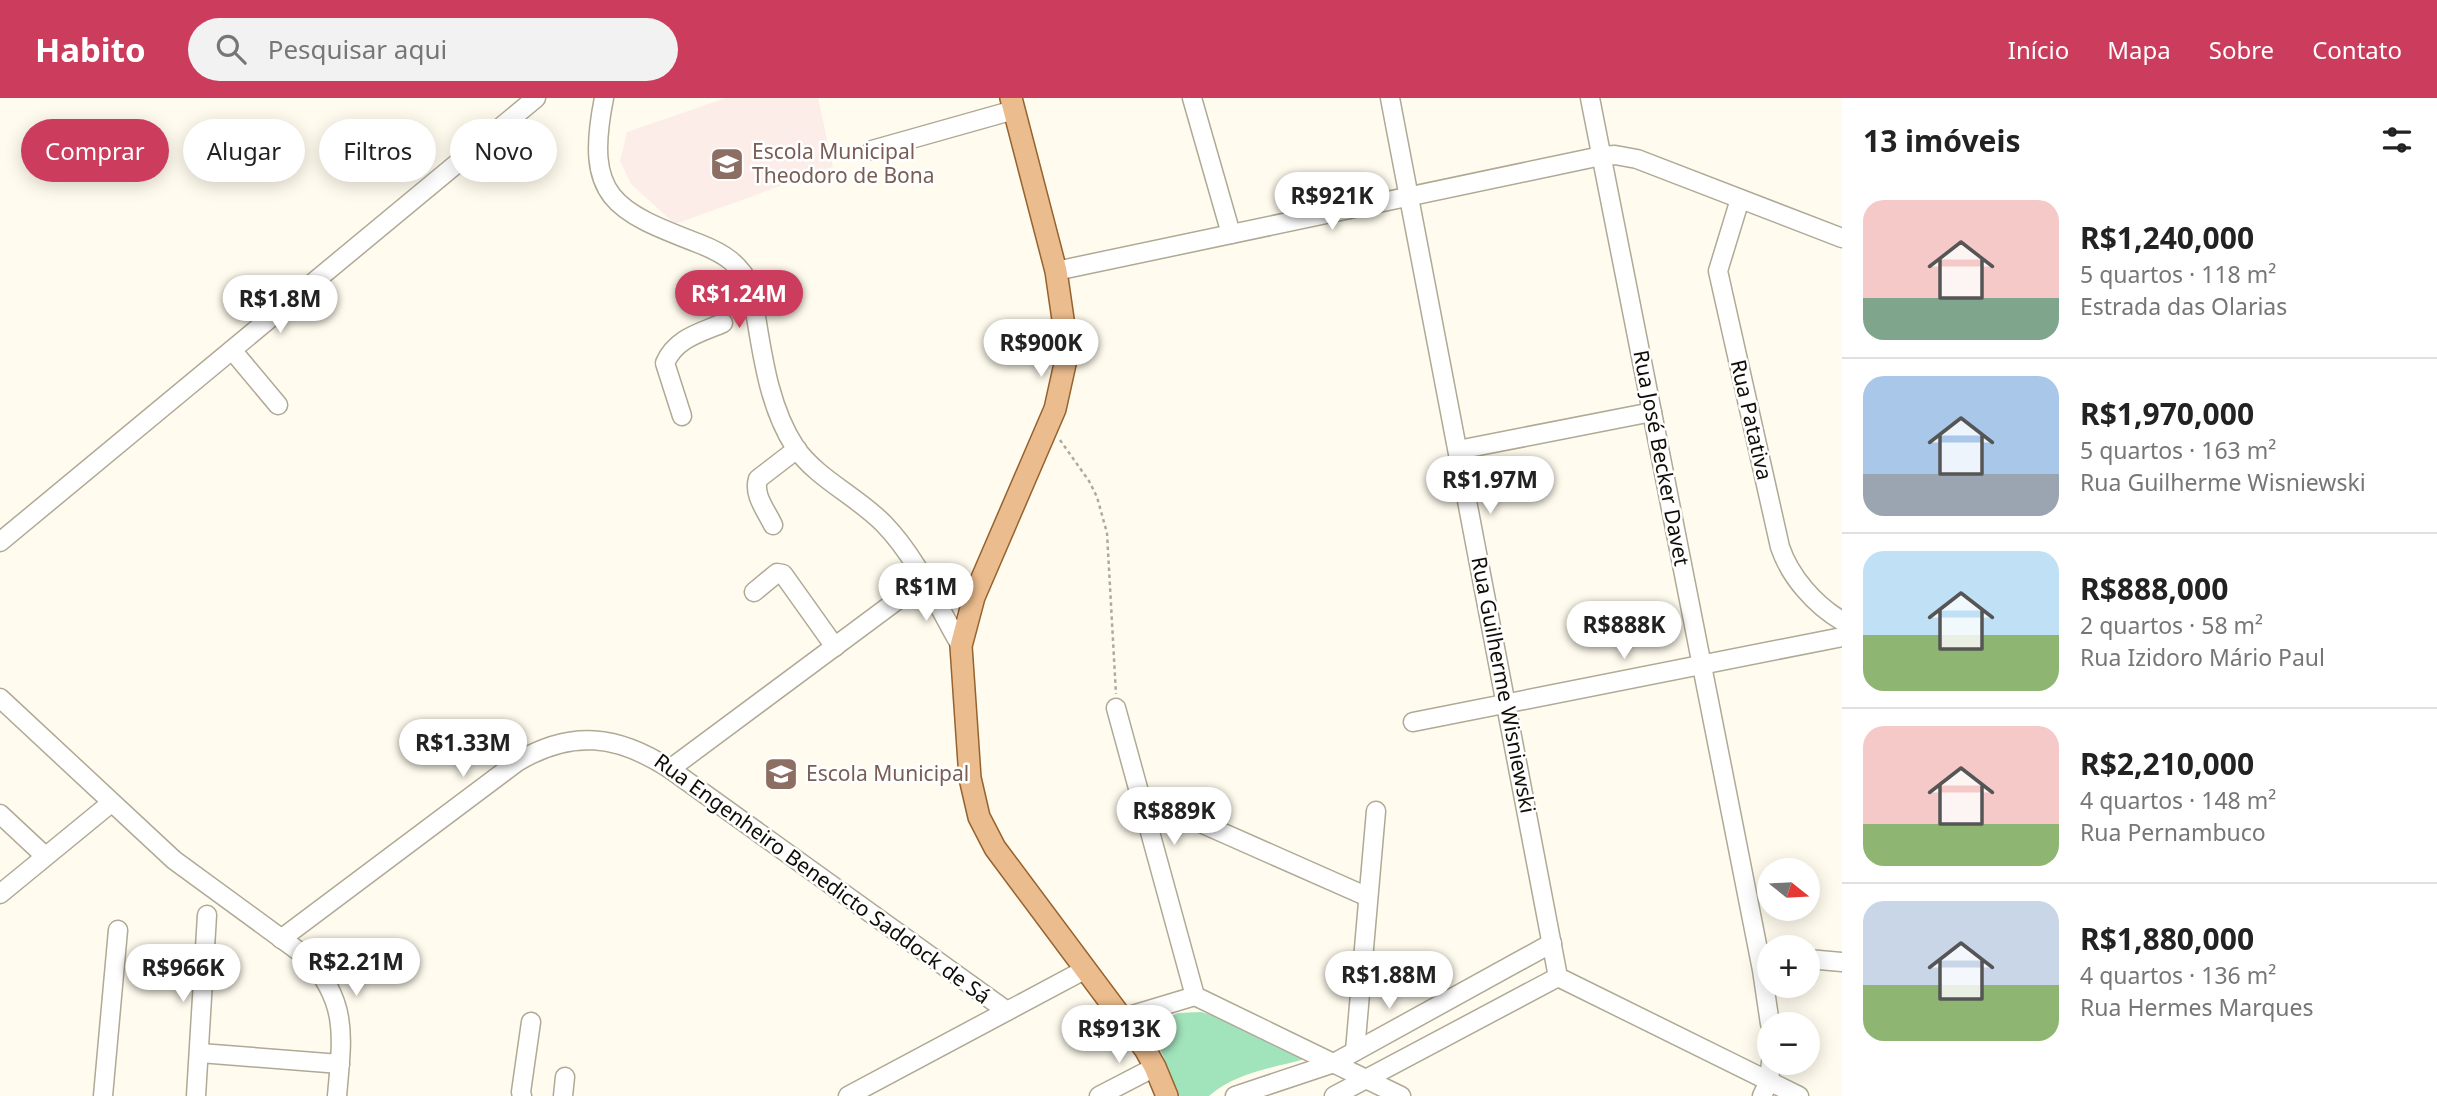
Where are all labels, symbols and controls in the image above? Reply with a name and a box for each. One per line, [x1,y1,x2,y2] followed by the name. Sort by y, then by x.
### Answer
[188,18,678,81] search box
[35,27,146,72] text: Habito
[212,30,250,68] icon: search
[268,31,447,67] text: Pesquisar aqui
[2008,33,2069,66] text: Início
[2107,33,2171,66] text: Mapa
[2209,33,2274,66] text: Sobre
[2312,33,2402,66] text: Contato
[21,119,169,182] chip: Comprar
[183,119,305,182] chip: Alugar
[319,119,436,182] chip: Filtros
[450,119,557,182] chip: Novo
[1863,120,2021,161] text: 13 imóveis
[2378,121,2416,159] icon: filters
[752,137,935,189] place label: Escola Municipal Theodoro de Bona
[708,145,746,183] school or university icon: Escola Municipal Theodoro de Bona
[1275,172,1389,232] pin: R$921K
[1291,179,1373,211] text: R$921K
[2080,217,2254,258] text: R$1,240,000
[1919,228,2003,312] icon: home
[2080,258,2276,290] text: 5 quartos · 118 m²
[674,271,804,330] pin: R$1.24M
[223,275,337,335] pin: R$1.8M
[691,277,787,309] text: R$1.24M
[239,282,321,314] text: R$1.8M
[2080,290,2287,322] text: Estrada das Olarias
[984,320,1098,379] pin: R$900K
[1000,326,1082,358] text: R$900K
[1627,348,1697,568] street label: Rua José Becker Davet
[1725,357,1779,483] street label: Rua Patativa
[2080,393,2254,434] text: R$1,970,000
[1919,404,2003,488] icon: home
[2080,434,2276,466] text: 5 quartos · 163 m²
[1425,456,1555,516] pin: R$1.97M
[1442,463,1538,495] text: R$1.97M
[2080,466,2366,498] text: Rua Guilherme Wisniewski
[1465,554,1543,816] street label: Rua Guilherme Wisniewski
[885,564,967,623] pin: R$1M
[2080,568,2228,609] text: R$888,000
[894,570,958,602] text: R$1M
[1919,579,2003,663] icon: home
[1567,602,1681,661] pin: R$888K
[1583,608,1665,640] text: R$888K
[2080,609,2263,641] text: 2 quartos · 58 m²
[2080,641,2325,673] text: Rua Izidoro Mário Paul
[398,720,528,779] pin: R$1.33M
[415,726,511,758] text: R$1.33M
[2080,743,2254,784] text: R$2,210,000
[649,747,996,1010] street label: Rua Engenheiro Benedicto Saddock de Sá
[1919,754,2003,838] icon: home
[762,755,800,793] school or university icon: Escola Municipal
[806,759,969,787] place label: Escola Municipal
[2080,784,2276,816] text: 4 quartos · 148 m²
[1117,788,1231,847] pin: R$889K
[1133,794,1215,826] text: R$889K
[2080,816,2266,848] text: Rua Pernambuco
[1757,858,1820,920] north arrow
[1757,858,1820,1075] map controls
[2080,918,2254,959] text: R$1,880,000
[1919,929,2003,1013] icon: home
[1757,935,1820,998] button: +
[291,939,421,998] pin: R$2.21M
[126,944,240,1004] pin: R$966K
[308,945,404,977] text: R$2.21M
[142,951,224,983] text: R$966K
[1324,951,1454,1011] pin: R$1.88M
[1341,958,1437,990] text: R$1.88M
[2080,959,2276,991] text: 4 quartos · 136 m²
[2080,991,2314,1023] text: Rua Hermes Marques
[1062,1006,1176,1065] pin: R$913K
[1078,1012,1160,1044] text: R$913K
[1757,1012,1820,1075] button: −

